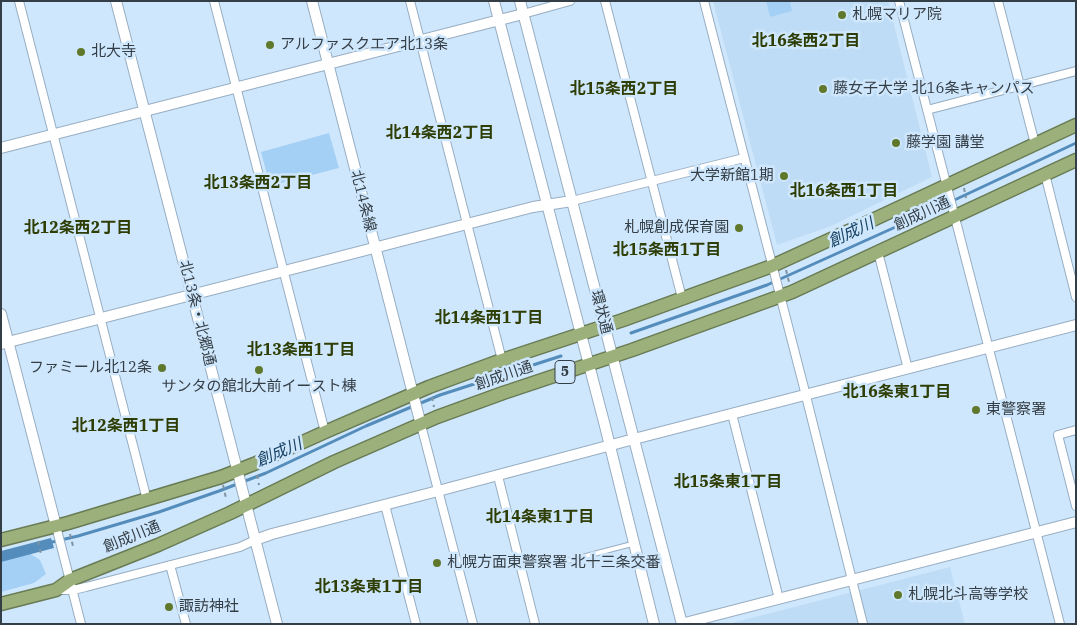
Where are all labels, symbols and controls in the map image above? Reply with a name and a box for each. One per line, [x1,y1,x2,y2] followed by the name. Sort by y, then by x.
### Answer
[852,6,942,24] place label: 札幌マリア院
[836,9,848,21] marker: 札幌マリア院
[752,31,860,51] district label: 北16条西2丁目
[280,36,448,54] place label: アルファスクエア北13条
[264,39,276,51] marker: アルファスクエア北13条
[91,43,136,61] place label: 北大寺
[75,46,87,58] marker: 北大寺
[570,79,678,99] district label: 北15条西2丁目
[833,80,1034,98] place label: 藤女子大学 北16条キャンパス
[817,83,829,95] marker: 藤女子大学 北16条キャンパス
[386,123,494,143] district label: 北14条西2丁目
[906,134,984,152] place label: 藤学園 講堂
[890,137,902,149] marker: 藤学園 講堂
[690,167,774,185] place label: 大学新館1期
[347,168,379,234] street label: 北14条線
[778,170,790,182] marker: 大学新館1期
[204,173,312,193] district label: 北13条西2丁目
[790,181,898,201] district label: 北16条西1丁目
[891,193,953,235] street label: 創成川通
[825,214,877,252] water label: 創成川
[24,218,132,238] district label: 北12条西2丁目
[624,219,729,237] place label: 札幌創成保育園
[733,222,745,234] marker: 札幌創成保育園
[613,240,721,260] district label: 北15条西1丁目
[175,258,219,368] street label: 北13条・北郷通
[586,288,616,336] street label: 環状通
[435,308,543,328] district label: 北14条西1丁目
[247,340,355,360] district label: 北13条西1丁目
[473,358,535,394] street label: 創成川通
[29,359,152,377] place label: ファミール北12条
[555,361,575,384] road number: 5
[156,362,168,374] marker: ファミール北12条
[253,364,265,376] marker: サンタの館北大前イースト棟
[162,378,356,396] place label: サンタの館北大前イースト棟
[843,382,951,402] district label: 北16条東1丁目
[986,401,1046,419] place label: 東警察署
[970,404,982,416] marker: 東警察署
[72,416,180,436] district label: 北12条西1丁目
[253,435,305,471] water label: 創成川
[674,472,782,492] district label: 北15条東1丁目
[486,507,594,527] district label: 北14条東1丁目
[101,517,163,557] street label: 創成川通
[447,554,660,572] place label: 札幌方面東警察署 北十三条交番
[431,557,443,569] marker: 札幌方面東警察署 北十三条交番
[315,577,423,597] district label: 北13条東1丁目
[908,586,1028,604] place label: 札幌北斗高等学校
[892,589,904,601] marker: 札幌北斗高等学校
[179,598,239,616] place label: 諏訪神社
[163,601,175,613] marker: 諏訪神社

